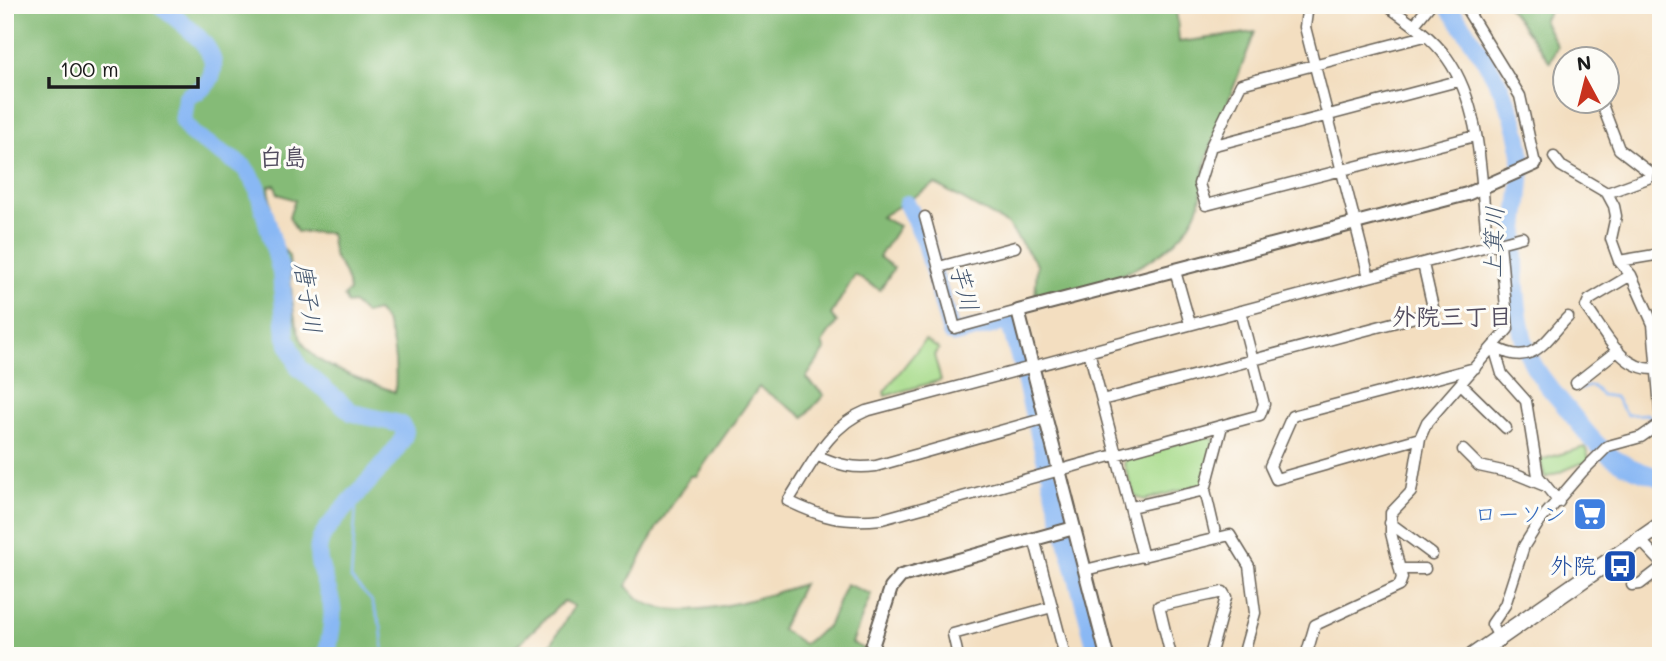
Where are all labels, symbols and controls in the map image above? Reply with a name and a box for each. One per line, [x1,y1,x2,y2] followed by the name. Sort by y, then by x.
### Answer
[49,46,198,90] scale bar
[1550,46,1620,116] north arrow
[1575,49,1593,76] text: N
[60,55,119,82] text: 100 m
[259,141,307,172] district label: 白島
[1476,205,1509,278] water label: 上箕川
[289,260,330,336] water label: 唐子川
[944,260,987,315] water label: 芋川
[1392,300,1512,331] district label: 外院三丁目
[1571,495,1609,533] supermarket icon: ローソン
[1474,498,1566,528] place label: ローソン
[1601,547,1639,585] bus stop icon: 外院
[1550,550,1596,580] place label: 外院

